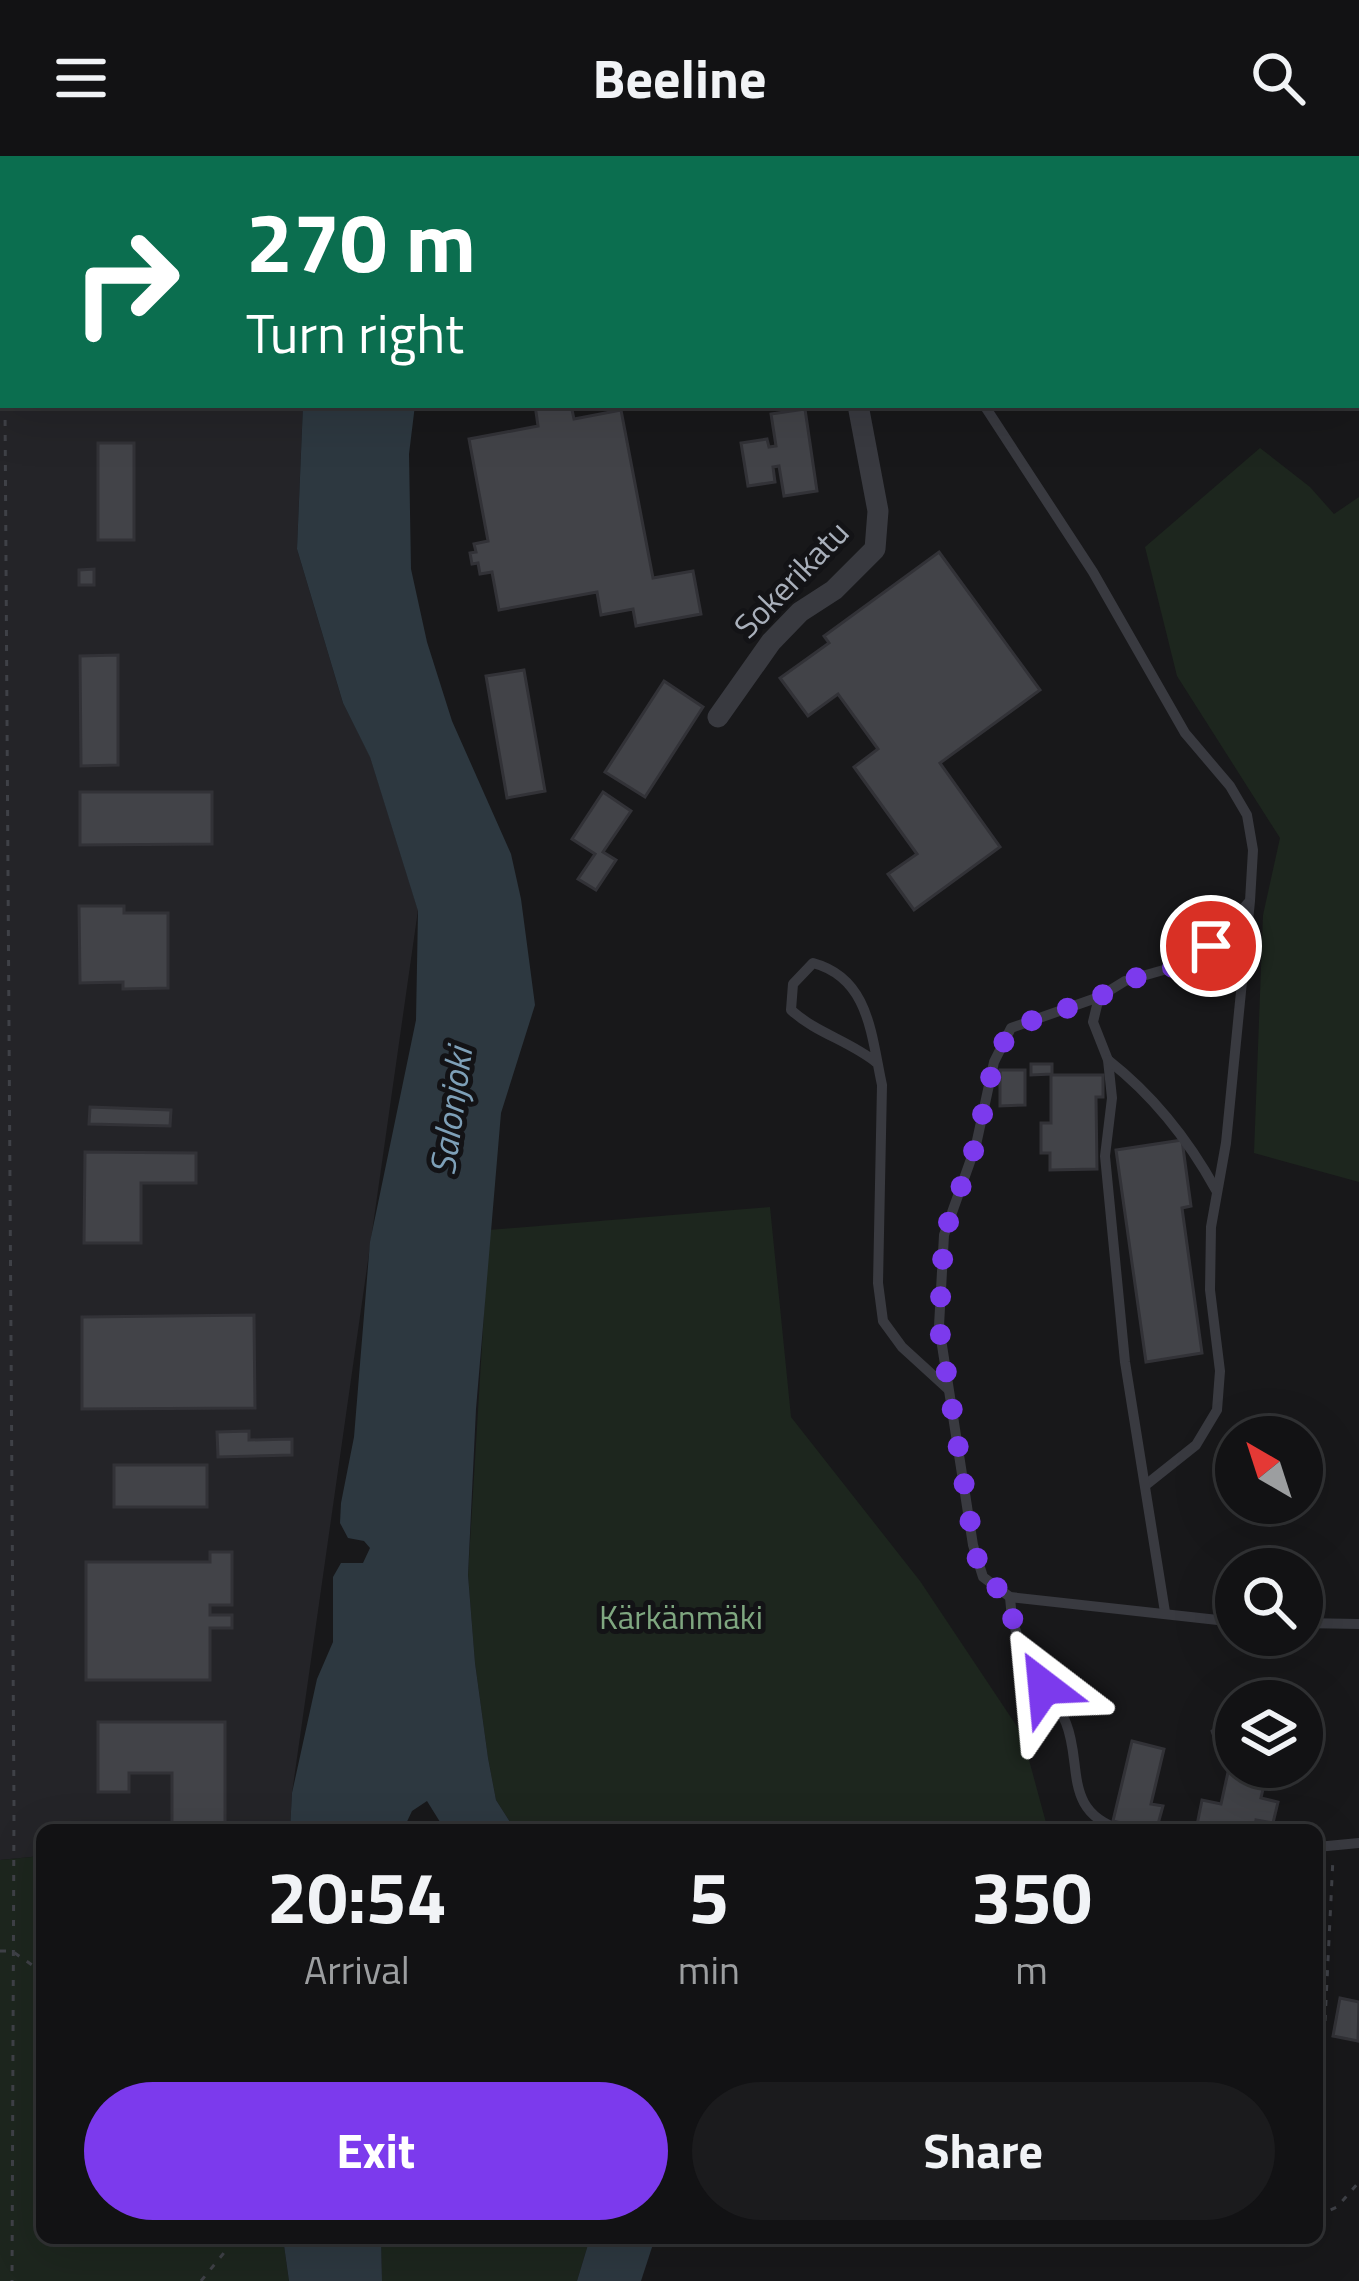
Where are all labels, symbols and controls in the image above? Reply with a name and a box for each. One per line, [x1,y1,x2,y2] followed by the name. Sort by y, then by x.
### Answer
[593,37,766,119] text: Beeline
[48,45,114,111] icon: menu
[1245,45,1311,111] icon: search
[246,177,476,305] text: 270 m
[48,204,204,360] icon: right
[246,292,464,374] text: Turn right
[722,509,860,649] street label: Sokerikatu
[1160,895,1262,997] pin
[1178,913,1244,979] icon: arrive
[414,1040,487,1178] water label: Salonjoki
[1215,1416,1323,1524] north arrow
[1215,1416,1323,1788] map controls
[1215,1548,1323,1656] button: search
[599,1592,763,1642] park label: Kärkänmäki
[981,1624,1107,1750] position arrow
[1215,1680,1323,1788] button: layers
[267,1841,447,1951] text: 20:54
[689,1841,729,1951] text: 5
[971,1841,1092,1951] text: 350
[304,1940,410,1999] text: Arrival
[678,1940,740,1999] text: min
[1015,1940,1048,1999] text: m
[84,2082,668,2220] button: Exit
[692,2082,1275,2220] button: Share

